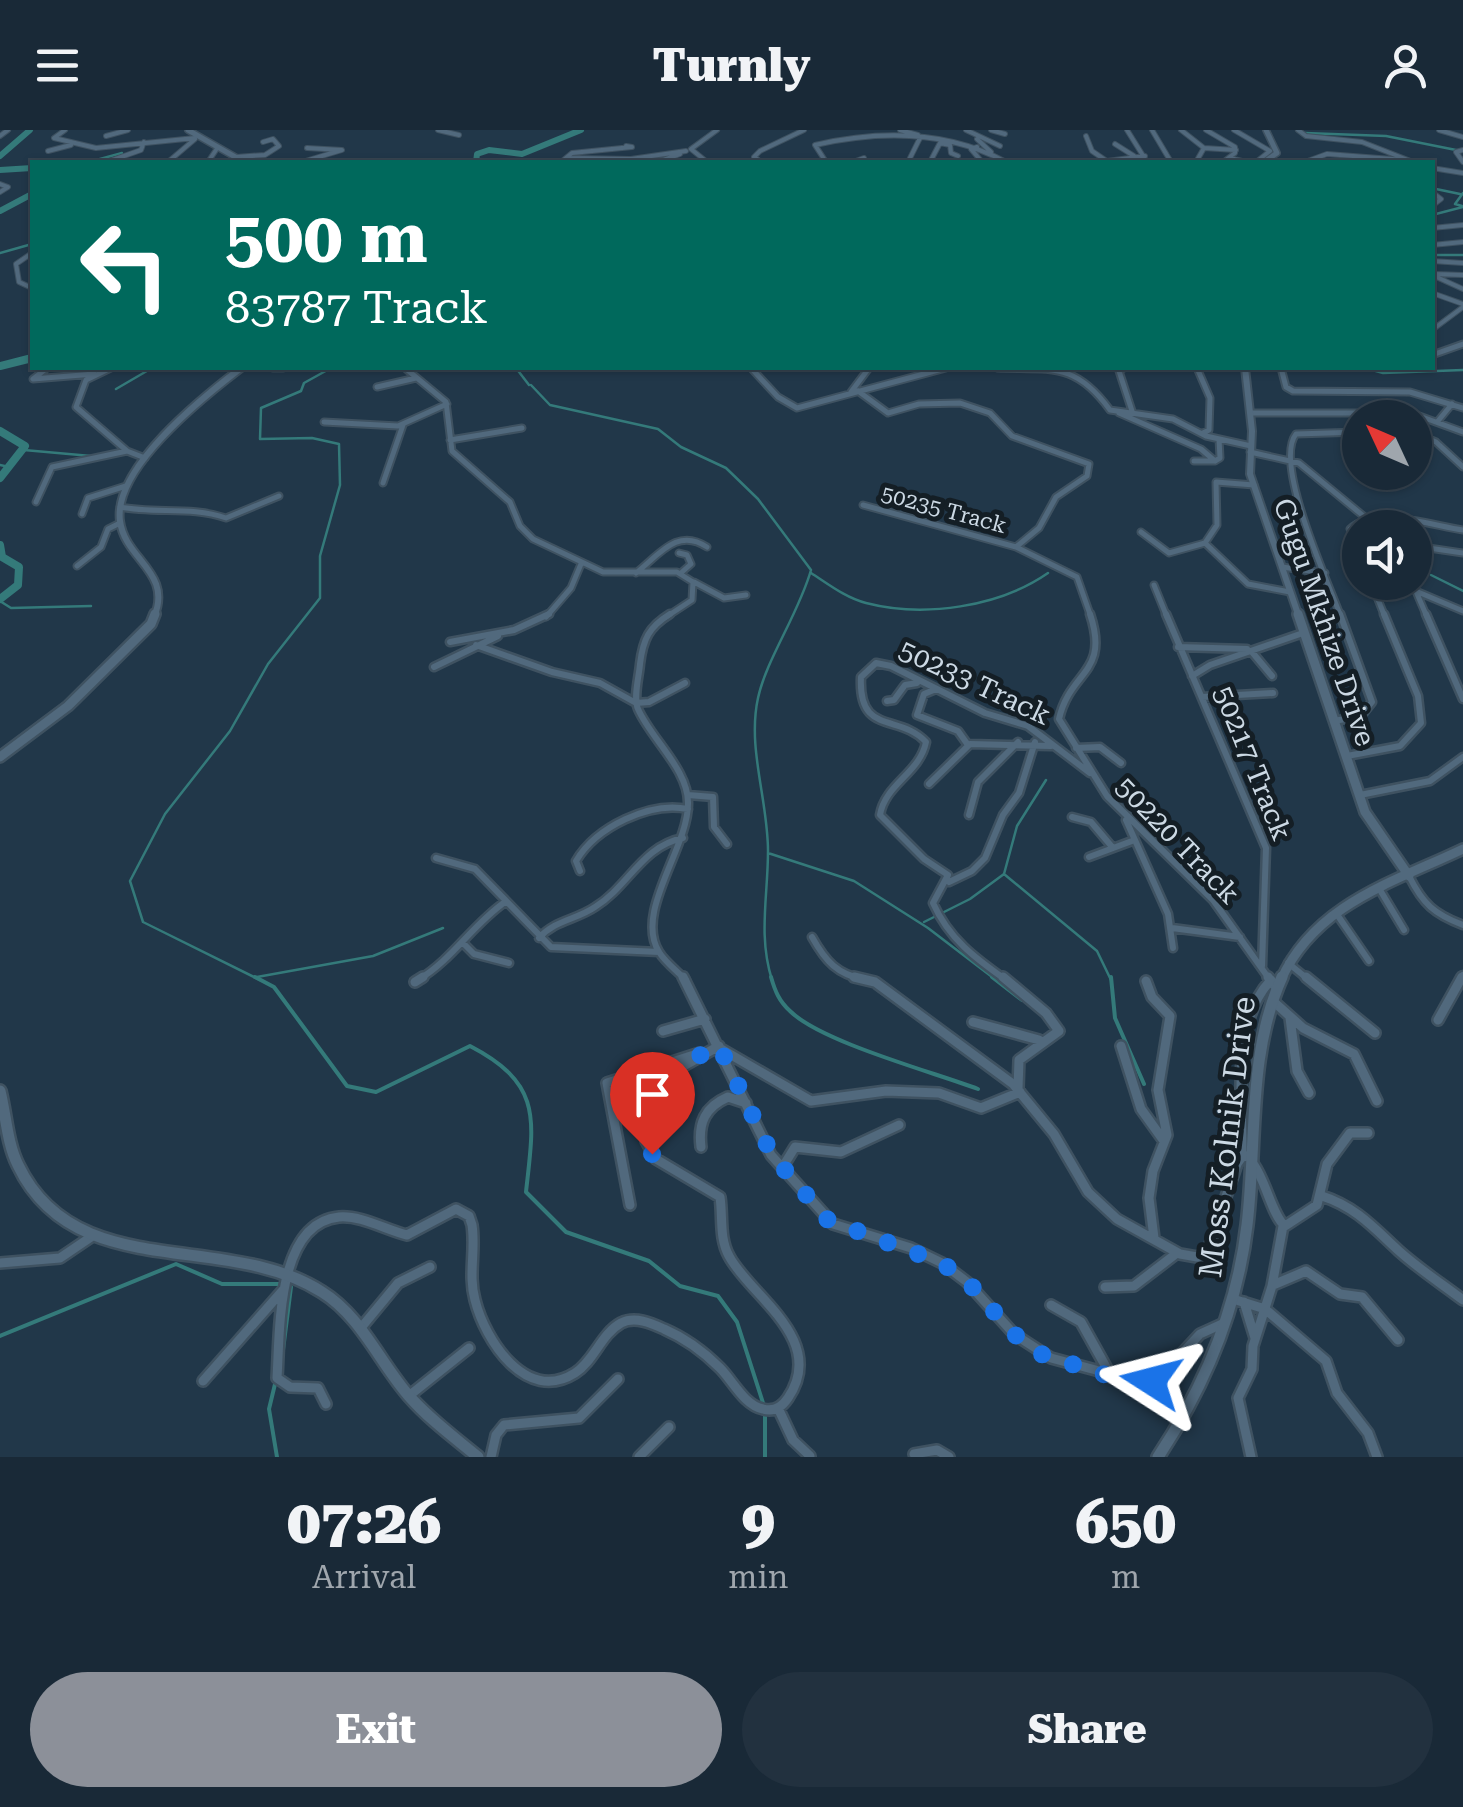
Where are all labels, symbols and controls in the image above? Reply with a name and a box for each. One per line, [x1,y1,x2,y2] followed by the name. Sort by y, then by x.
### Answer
[30,38,85,93] icon: menu
[1378,38,1433,93] icon: person
[653,39,811,92] text: Turnly
[225,197,428,279] text: 500 m
[60,200,190,330] icon: left
[225,281,488,334] text: 83787 Track
[1342,400,1432,490] north arrow
[1342,400,1432,600] map controls
[879,481,1009,538] street label: 50235 Track
[1267,494,1382,750] street label: Gugu Mkhize Drive
[1342,510,1432,600] button: sound
[894,633,1056,732] street label: 50233 Track
[1207,681,1299,845] street label: 50217 Track
[1109,770,1246,911] street label: 50220 Track
[1191,994,1263,1280] street label: Moss Kolnik Drive
[610,1052,695,1155] pin
[625,1067,680,1122] icon: arrive
[1099,1329,1203,1433] position arrow
[287,1487,441,1558] text: 07:26
[741,1487,775,1558] text: 9
[1075,1487,1176,1558] text: 650
[312,1558,416,1596] text: Arrival
[728,1558,788,1596] text: min
[1111,1558,1140,1596] text: m
[30,1672,722,1787] button: Exit
[742,1672,1433,1787] button: Share

